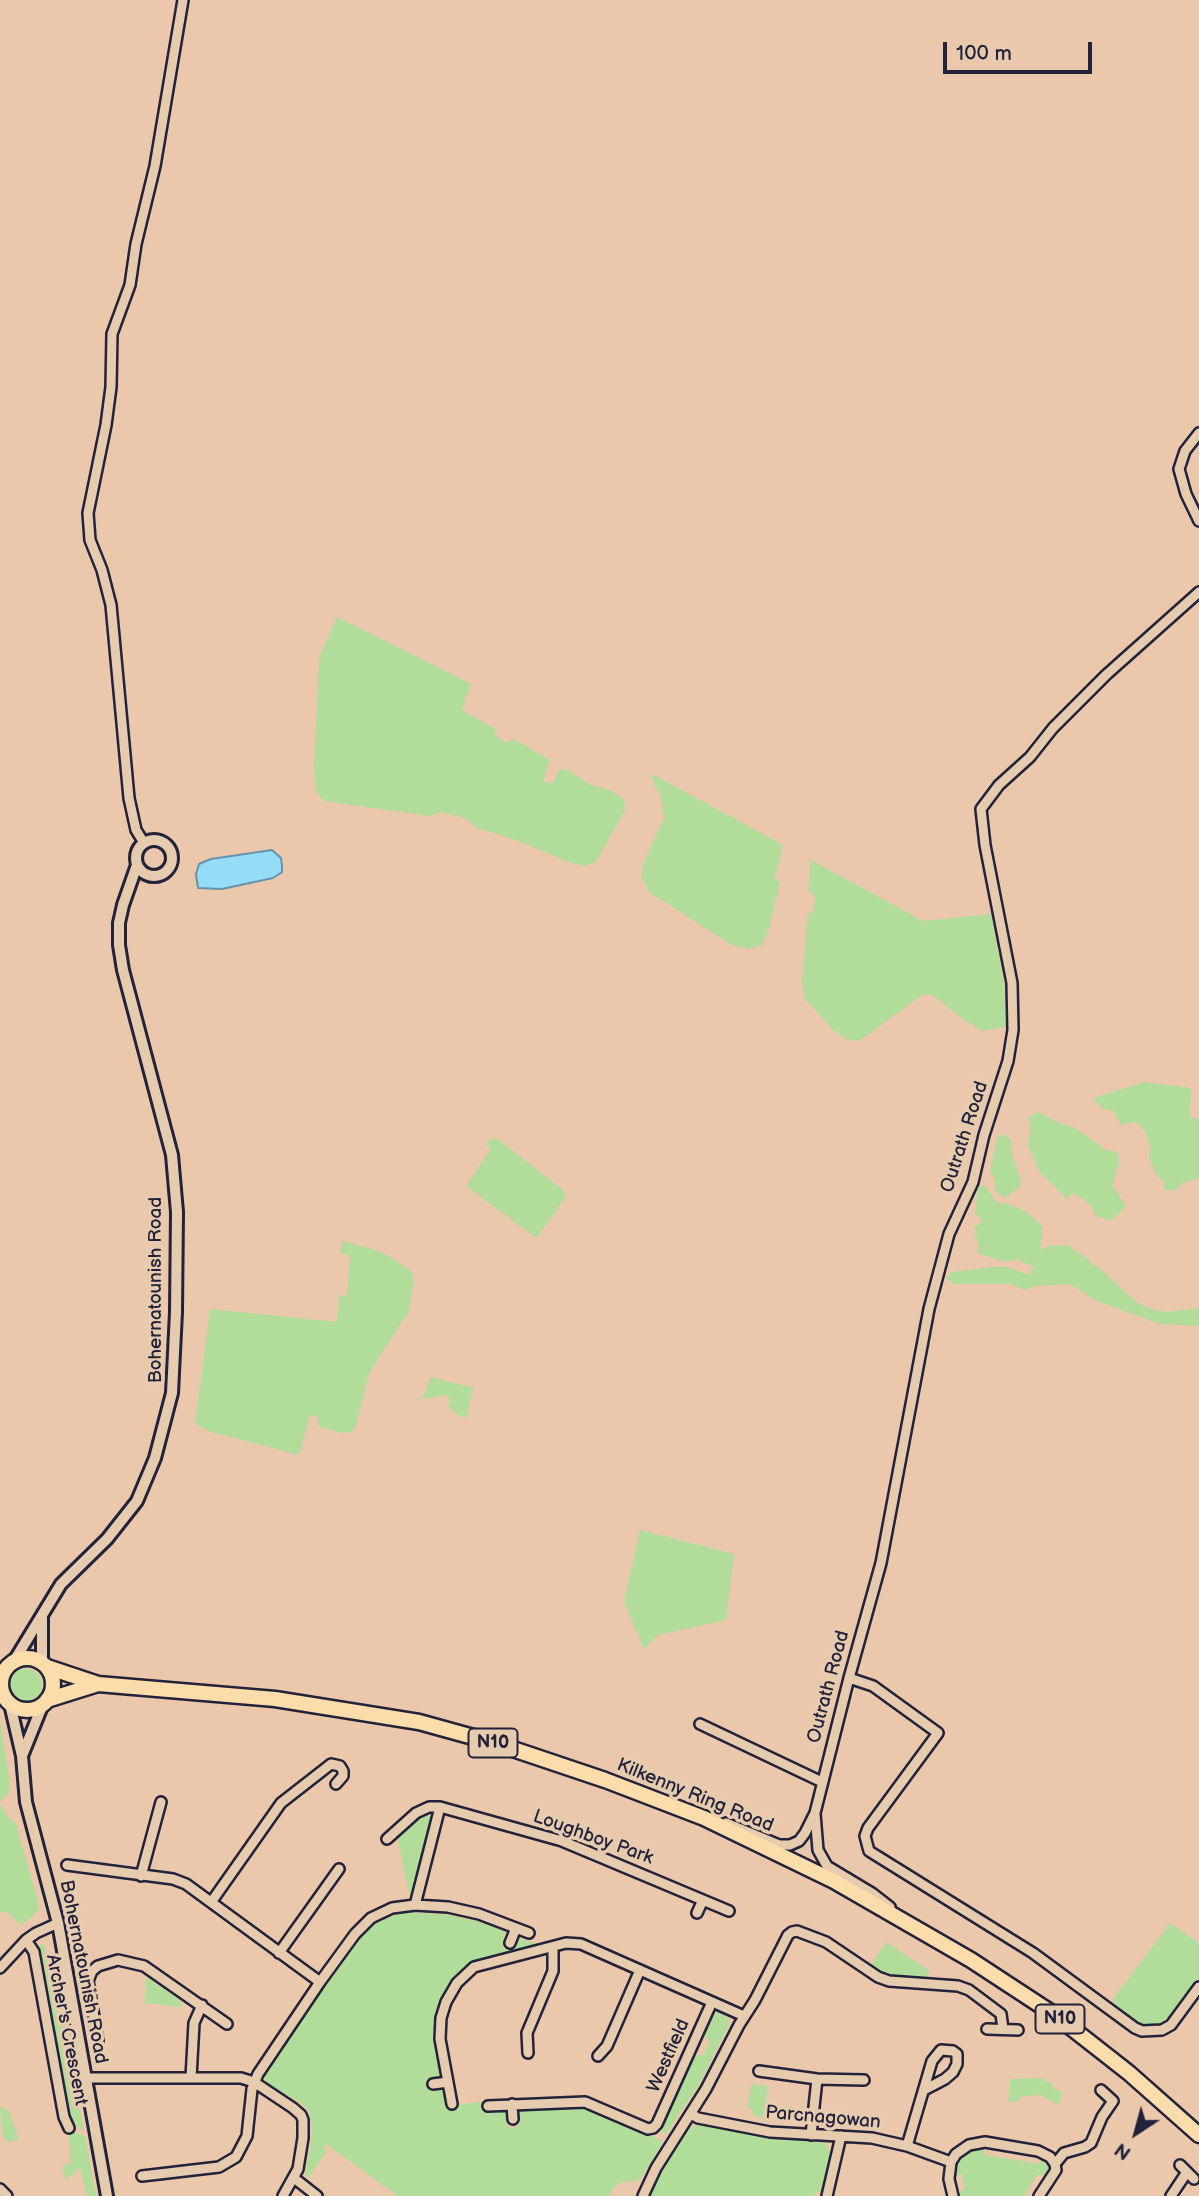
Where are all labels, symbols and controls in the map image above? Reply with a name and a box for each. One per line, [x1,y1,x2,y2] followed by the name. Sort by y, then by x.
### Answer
[947,28,1096,72] scale bar
[956,41,1012,66] text: 100 m
[936,1079,994,1195] street label: Outrath Road
[145,1197,167,1383] street label: Bohernatounish Road
[803,1628,855,1746] street label: Outrath Road
[468,1728,518,1758] road number: N10
[613,1754,777,1838] street label: Kilkenny Ring Road
[530,1806,656,1870] street label: Loughboy Park
[54,1878,112,2066] street label: Bohernatounish Road
[40,1952,92,2108] street label: Archer's Crescent
[1036,2005,1084,2034] road number: N10
[643,2016,695,2096] street label: Westfield
[1101,2098,1171,2168] north arrow
[764,2102,882,2134] street label: Parcnagowan
[1111,2137,1136,2164] text: N

